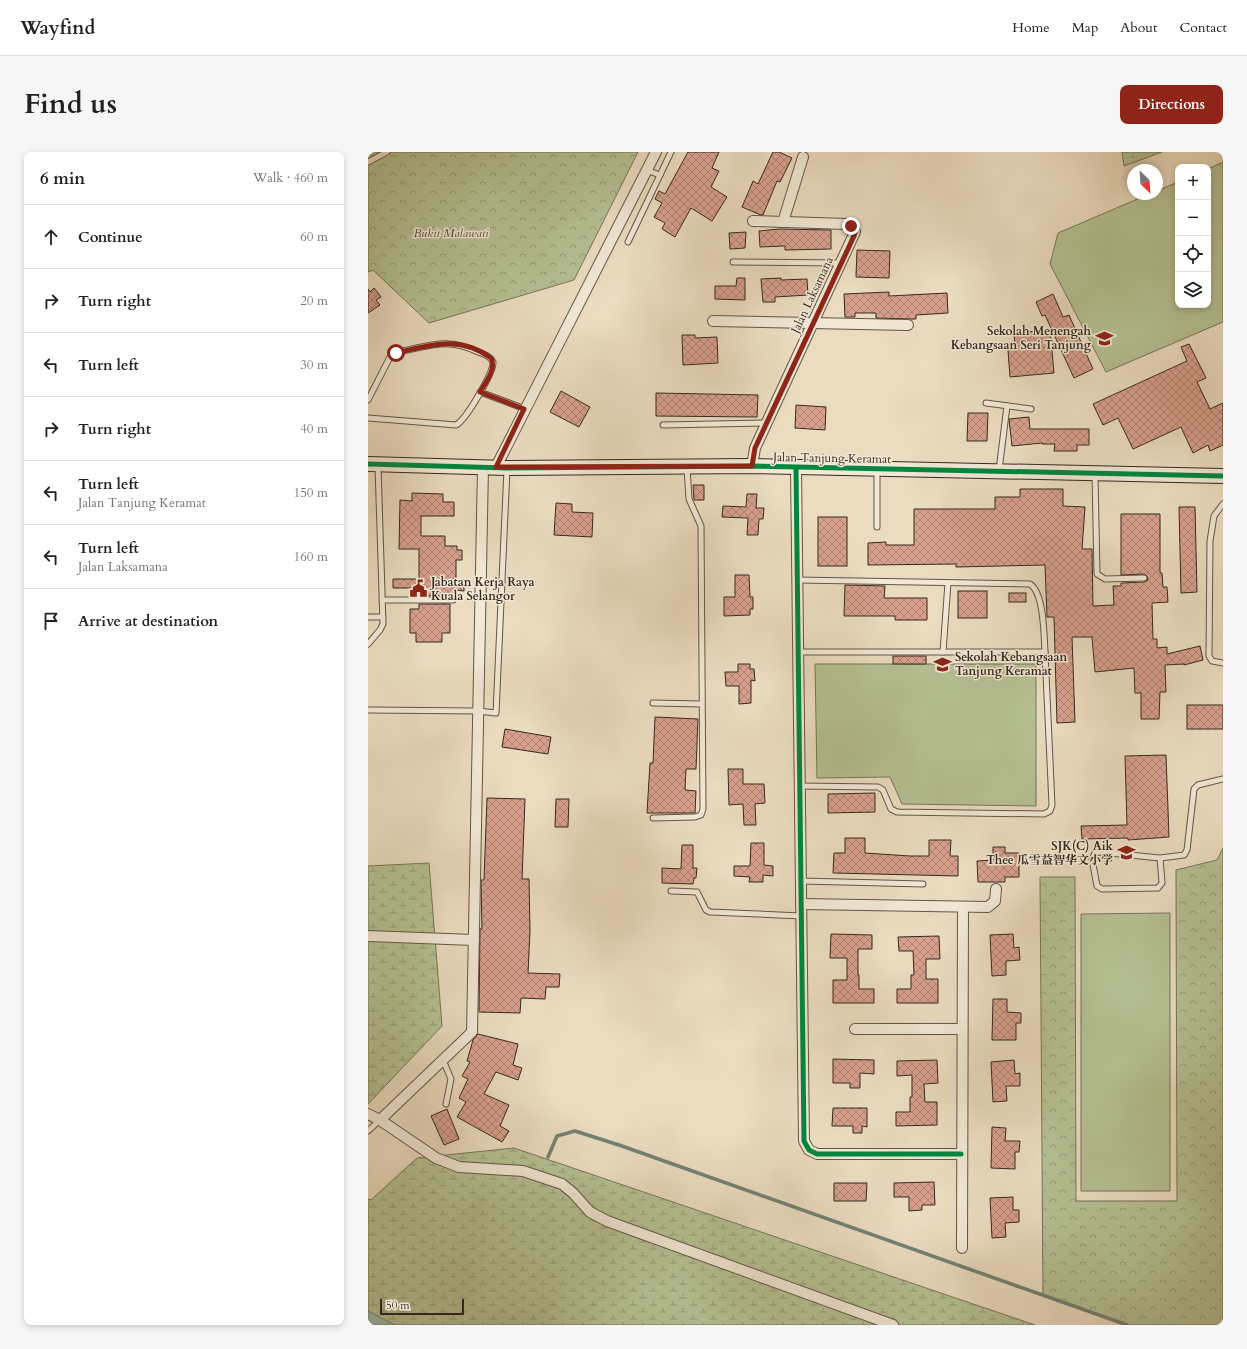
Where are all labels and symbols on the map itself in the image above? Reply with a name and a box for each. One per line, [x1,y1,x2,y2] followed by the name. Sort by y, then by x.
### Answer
[1127,164,1163,200] north arrow
[842,217,860,235] route end
[413,225,489,241] park label: Bukit Malawati
[786,253,837,338] street label: Jalan Laksamana
[951,323,1092,353] place label: Sekolah Menengah Kebangsaan Seri Tanjung
[1094,328,1114,348] school or university icon: Sekolah Menengah Kebangsaan Seri Tanjung
[387,344,405,362] route start
[771,449,891,467] street label: Jalan Tanjung Keramat
[429,574,534,604] place label: Jabatan Kerja Raya Kuala Selangor
[408,579,428,599] public building icon: Jabatan Kerja Raya Kuala Selangor
[955,649,1067,679] place label: Sekolah Kebangsaan Tanjung Keramat
[932,654,952,674] school or university icon: Sekolah Kebangsaan Tanjung Keramat
[986,838,1114,868] place label: SJK(C) Aik Thee 瓜雪益智华文小学
[1116,843,1136,863] school or university icon: SJK(C) Aik Thee 瓜雪益智华文小学
[380,1297,464,1316] scale bar

